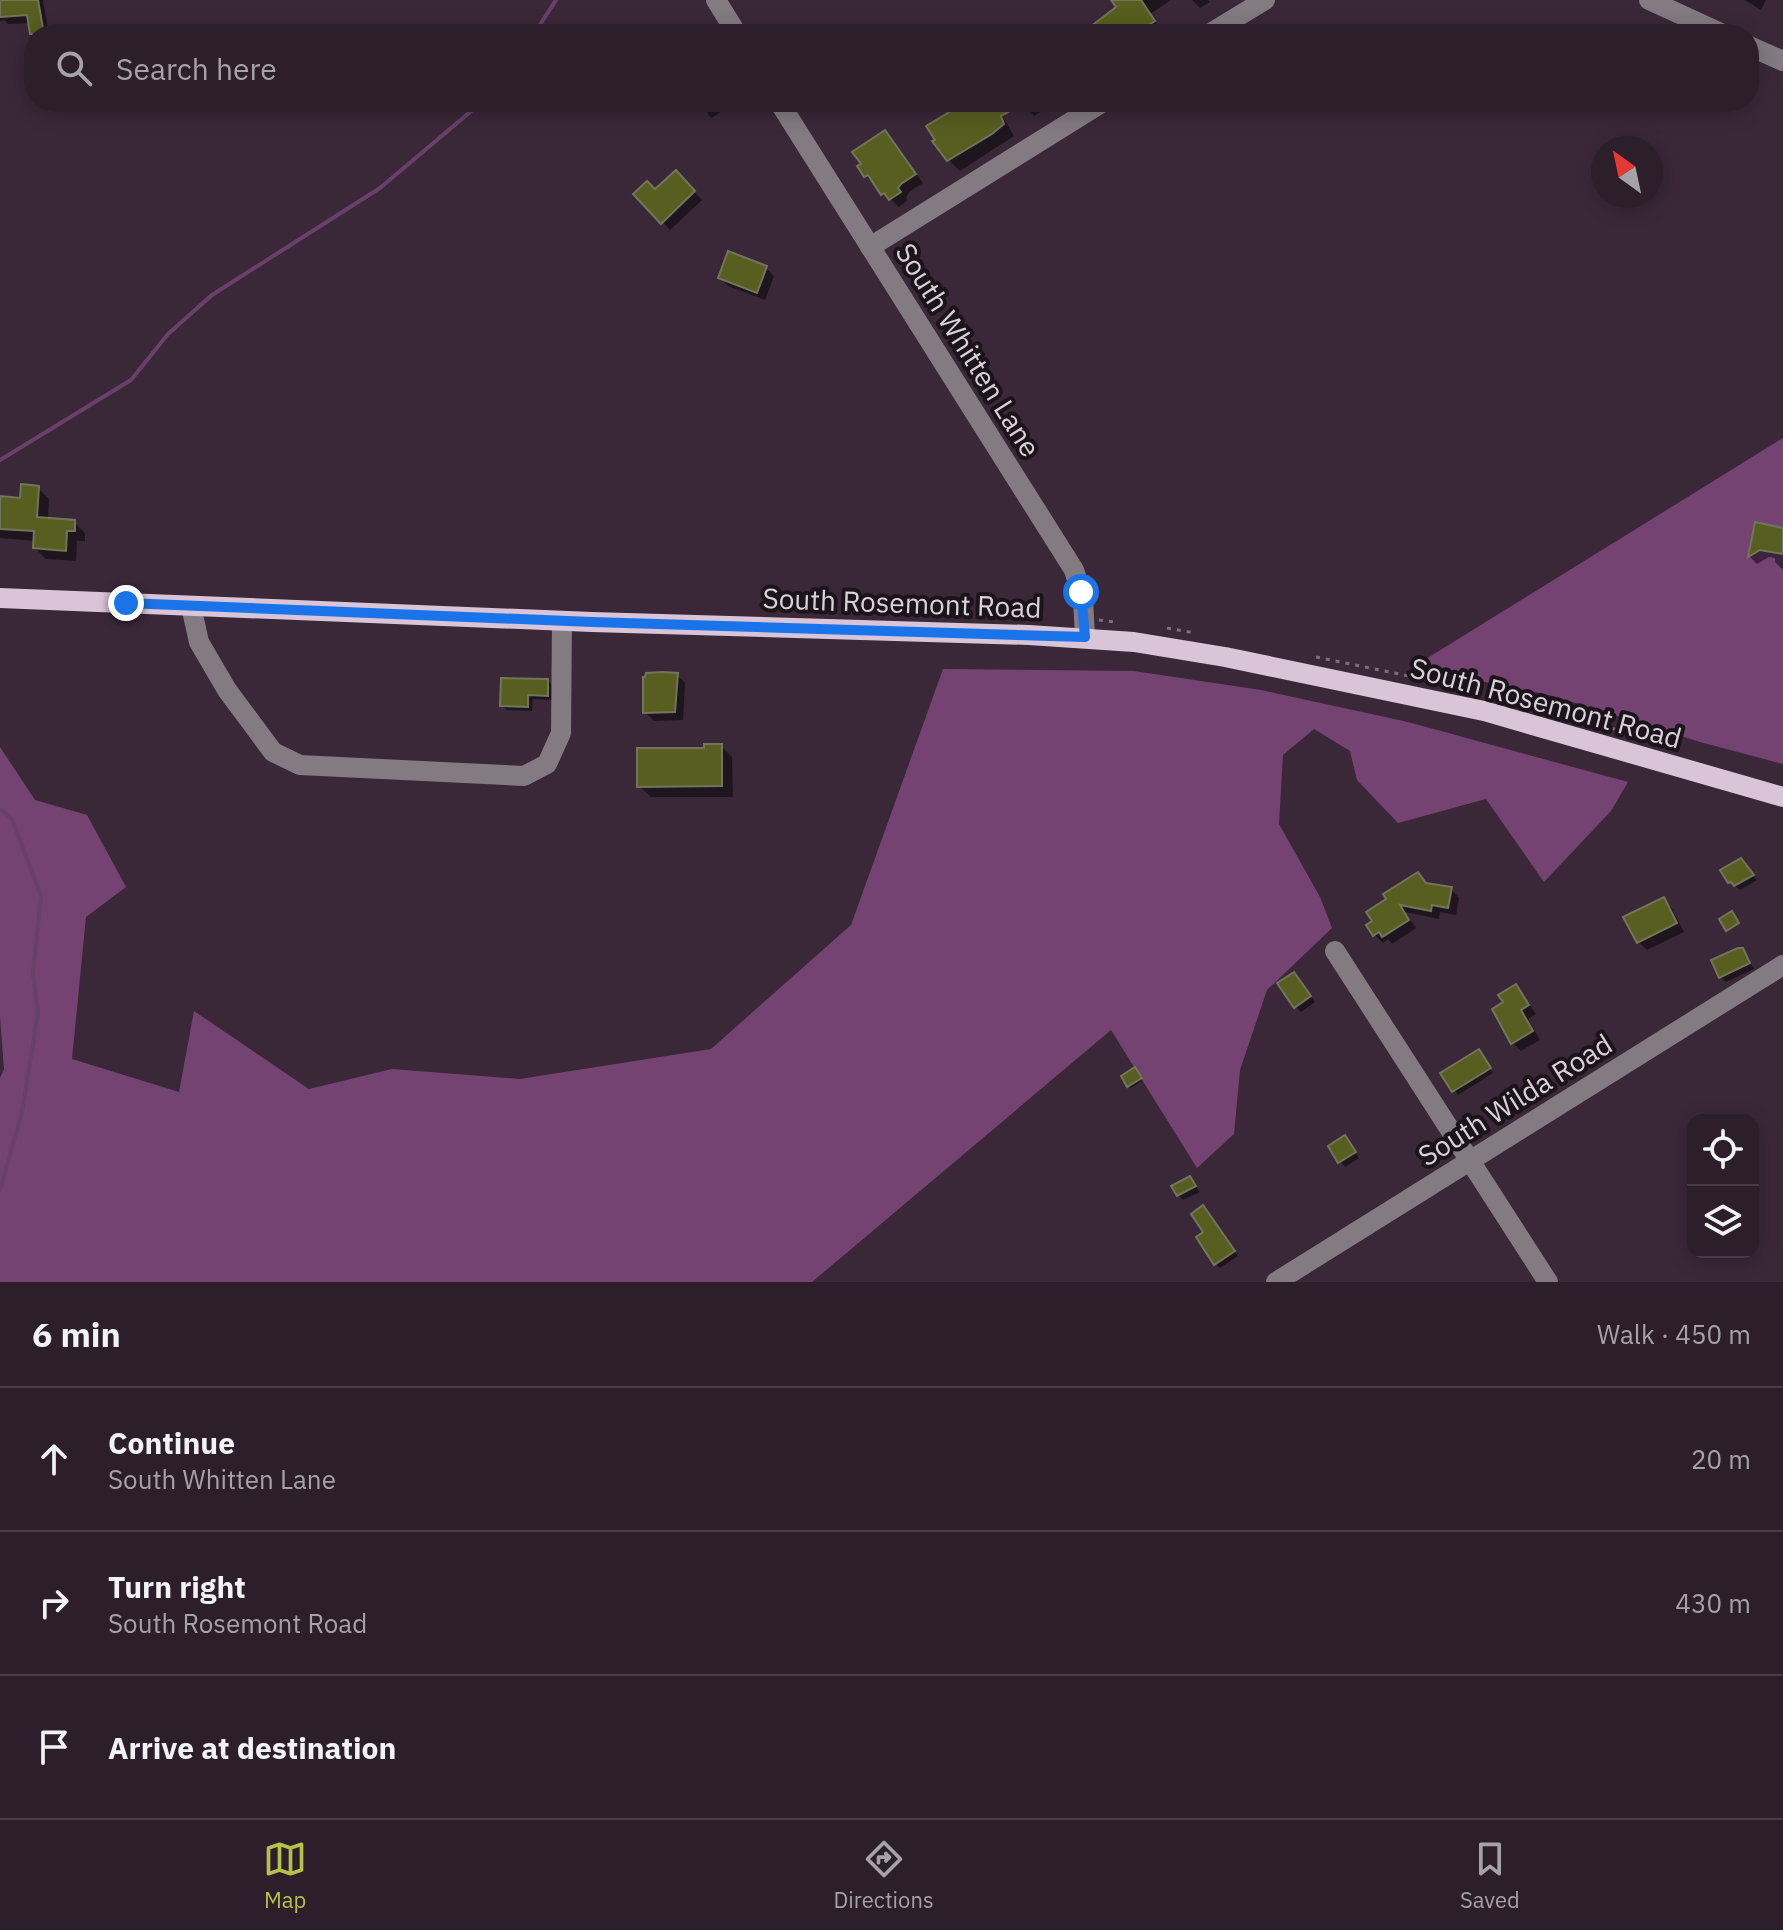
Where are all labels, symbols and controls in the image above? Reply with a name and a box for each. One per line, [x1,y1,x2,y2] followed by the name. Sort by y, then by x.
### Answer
[24,24,1759,112] search box
[52,46,96,90] icon: search
[116,49,277,88] text: Search here
[1591,136,1663,208] north arrow
[888,236,1049,464] street label: South Whitten Lane
[1063,574,1099,610] route start
[762,579,1042,626] street label: South Rosemont Road
[108,585,144,621] route end
[1406,649,1686,757] street label: South Rosemont Road
[1411,1025,1619,1174] street label: South Wilda Road
[1687,1114,1759,1258] map controls
[1687,1114,1759,1186] button: locate
[1687,1186,1759,1258] button: layers
[32,1312,121,1356] text: 6 min
[1597,1317,1751,1351] text: Walk · 450 m
[108,1423,235,1462] text: Continue
[32,1437,76,1481] icon: ahead
[1691,1442,1751,1476] text: 20 m
[108,1462,336,1496] text: South Whitten Lane
[108,1567,246,1606] text: Turn right
[32,1581,76,1625] icon: right
[1675,1586,1751,1620] text: 430 m
[108,1606,367,1640] text: South Rosemont Road
[32,1725,76,1769] icon: arrive
[108,1728,396,1767] text: Arrive at destination
[263,1837,307,1914] tab: Map
[834,1837,934,1914] tab: Directions
[1460,1837,1520,1914] tab: Saved

